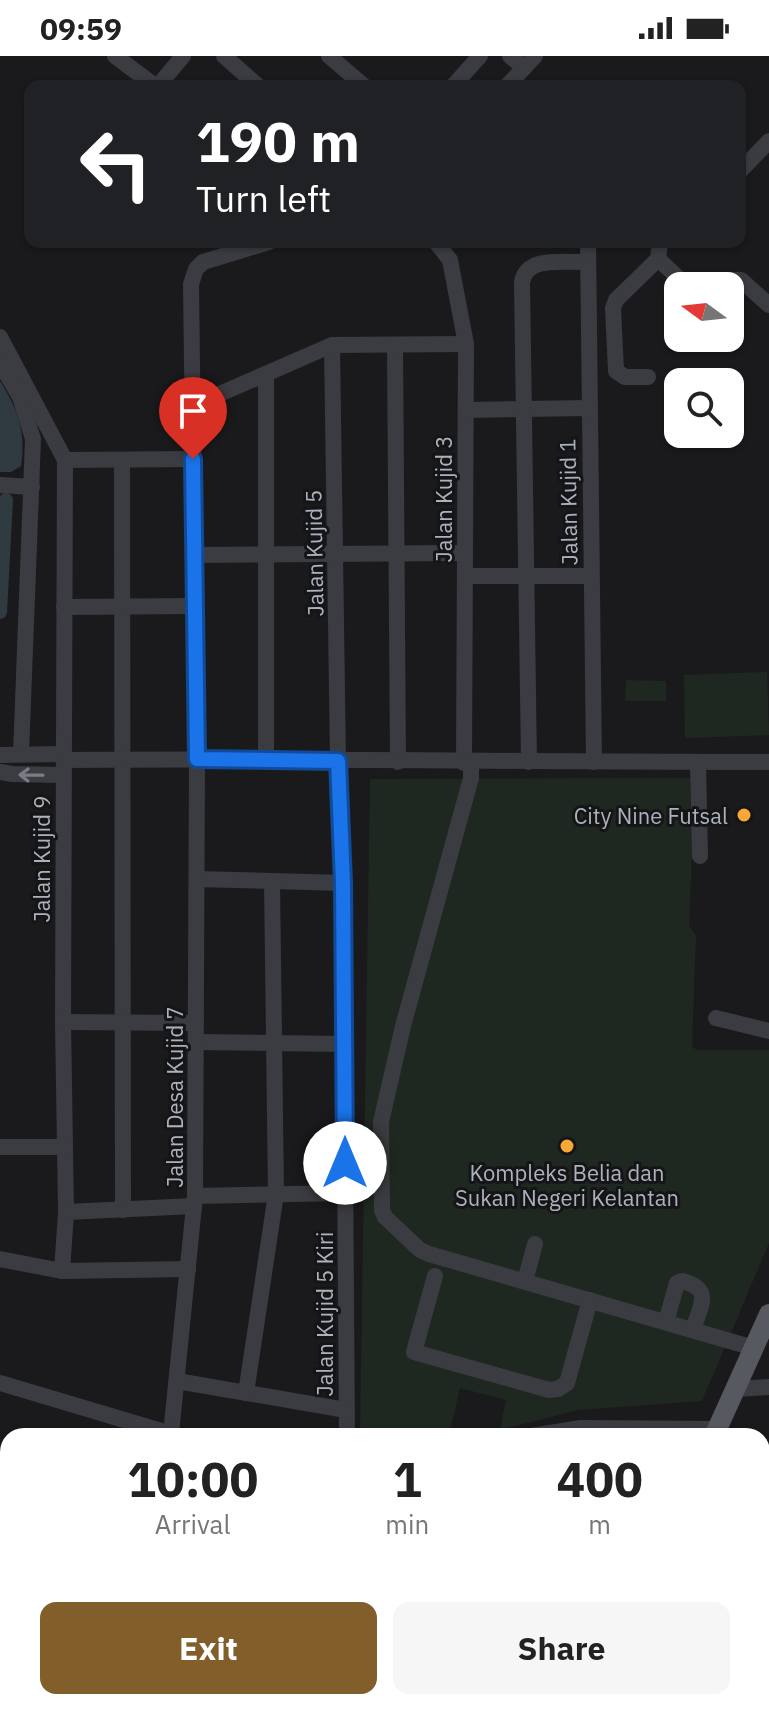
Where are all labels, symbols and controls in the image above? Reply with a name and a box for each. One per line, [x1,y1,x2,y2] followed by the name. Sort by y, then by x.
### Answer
[40,9,122,48] text: 09:59
[196,105,360,177] text: 190 m
[64,112,168,216] icon: left
[196,175,331,222] text: Turn left
[664,272,744,352] north arrow
[664,272,744,448] map controls
[664,368,744,448] button: search
[159,377,227,459] pin
[171,389,215,433] icon: arrive
[429,436,458,562] street label: Jalan Kujid 3
[552,438,584,566] street label: Jalan Kujid 1
[298,489,330,617] street label: Jalan Kujid 5
[18,767,45,782] one-way arrow
[27,796,56,922] street label: Jalan Kujid 9
[574,801,728,830] place label: City Nine Futsal
[735,806,753,824] marker: City Nine Futsal
[160,1006,189,1188] street label: Jalan Desa Kujid 7
[303,1121,387,1205] position arrow
[558,1137,576,1155] marker: Kompleks Belia dan Sukan Negeri Kelantan
[455,1158,679,1212] place label: Kompleks Belia dan Sukan Negeri Kelantan
[310,1232,339,1396] street label: Jalan Kujid 5 Kiri
[127,1448,258,1510] text: 10:00
[393,1448,422,1510] text: 1
[556,1448,643,1510] text: 400
[155,1507,231,1541] text: Arrival
[385,1507,429,1541] text: min
[588,1507,611,1541] text: m
[40,1602,377,1694] button: Exit
[393,1602,730,1694] button: Share

